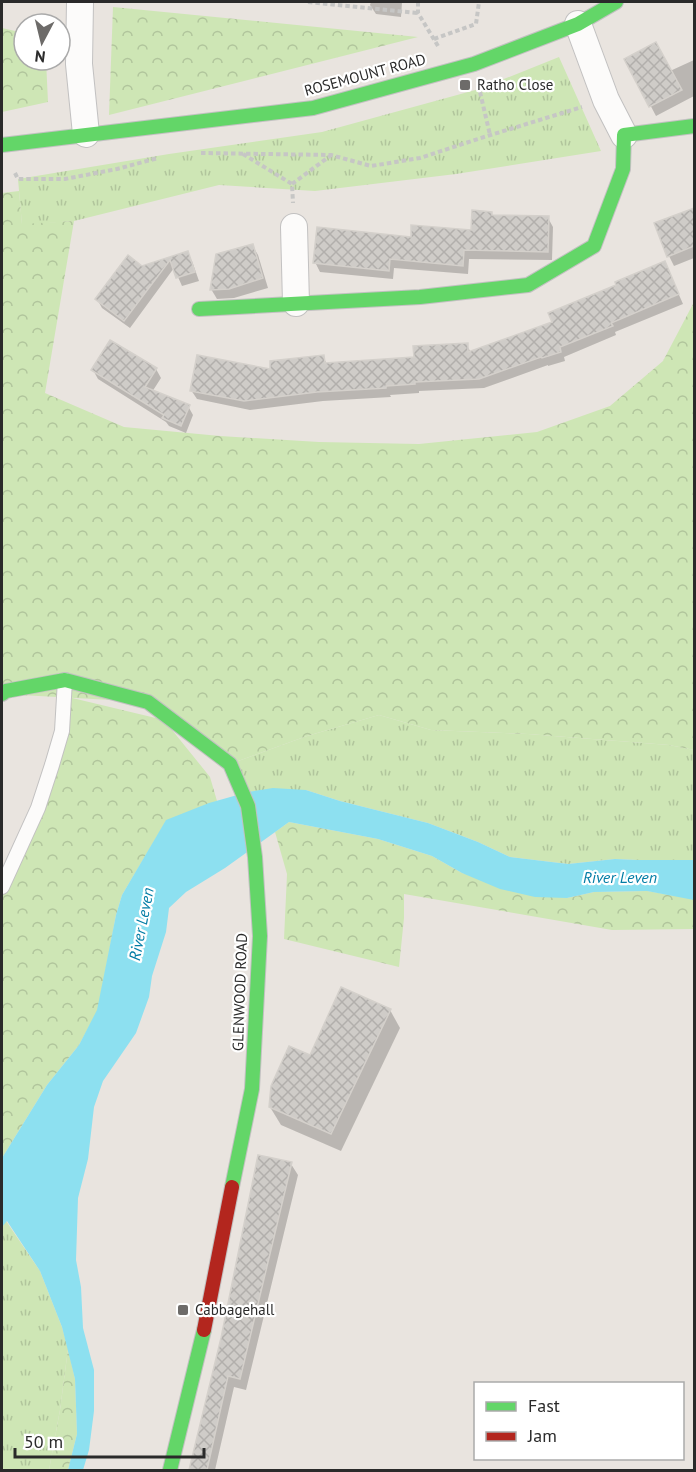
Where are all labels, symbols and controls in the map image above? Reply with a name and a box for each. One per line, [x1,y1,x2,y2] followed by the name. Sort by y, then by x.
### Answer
[12,12,72,72] north arrow
[34,46,47,67] text: N
[302,49,428,100] street label: ROSEMOUNT ROAD
[477,75,553,94] place label: Ratho Close
[458,78,472,92] marker: Ratho Close
[583,867,657,887] water label: River Leven
[124,886,158,962] water label: River Leven
[228,933,251,1051] street label: GLENWOOD ROAD
[195,1300,275,1319] place label: Cabbagehall
[176,1303,190,1317] marker: Cabbagehall
[474,1382,684,1460] legend
[528,1394,560,1417] text: Fast
[15,1421,204,1459] scale bar
[527,1424,557,1447] text: Jam
[24,1430,63,1453] text: 50 m

